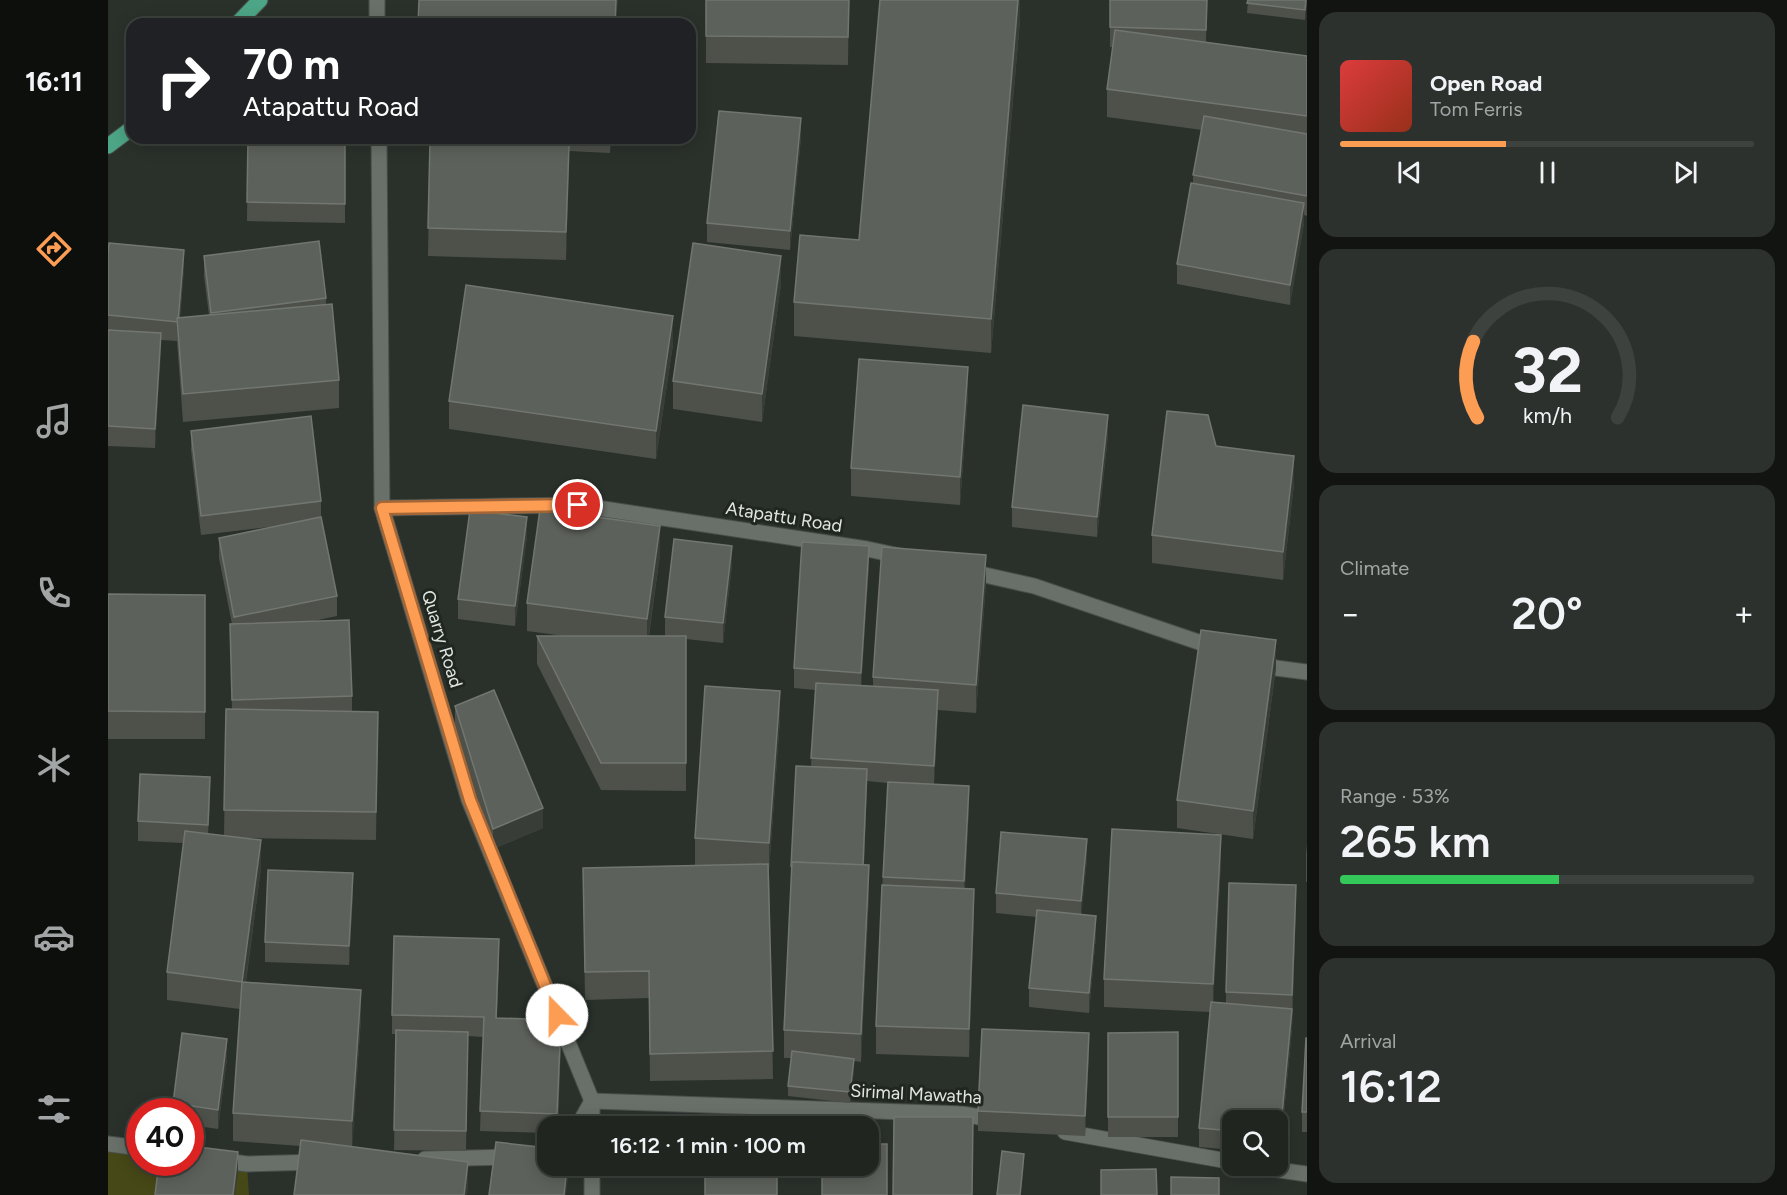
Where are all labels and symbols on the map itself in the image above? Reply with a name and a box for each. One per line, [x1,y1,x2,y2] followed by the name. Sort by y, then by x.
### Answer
[552,479,603,530] pin
[724,497,844,537] street label: Atapattu Road
[417,588,467,690] street label: Quarry Road
[525,983,589,1047] position arrow
[850,1080,982,1108] street label: Sirimal Mawatha
[126,1098,204,1176] speed limit sign: 40

